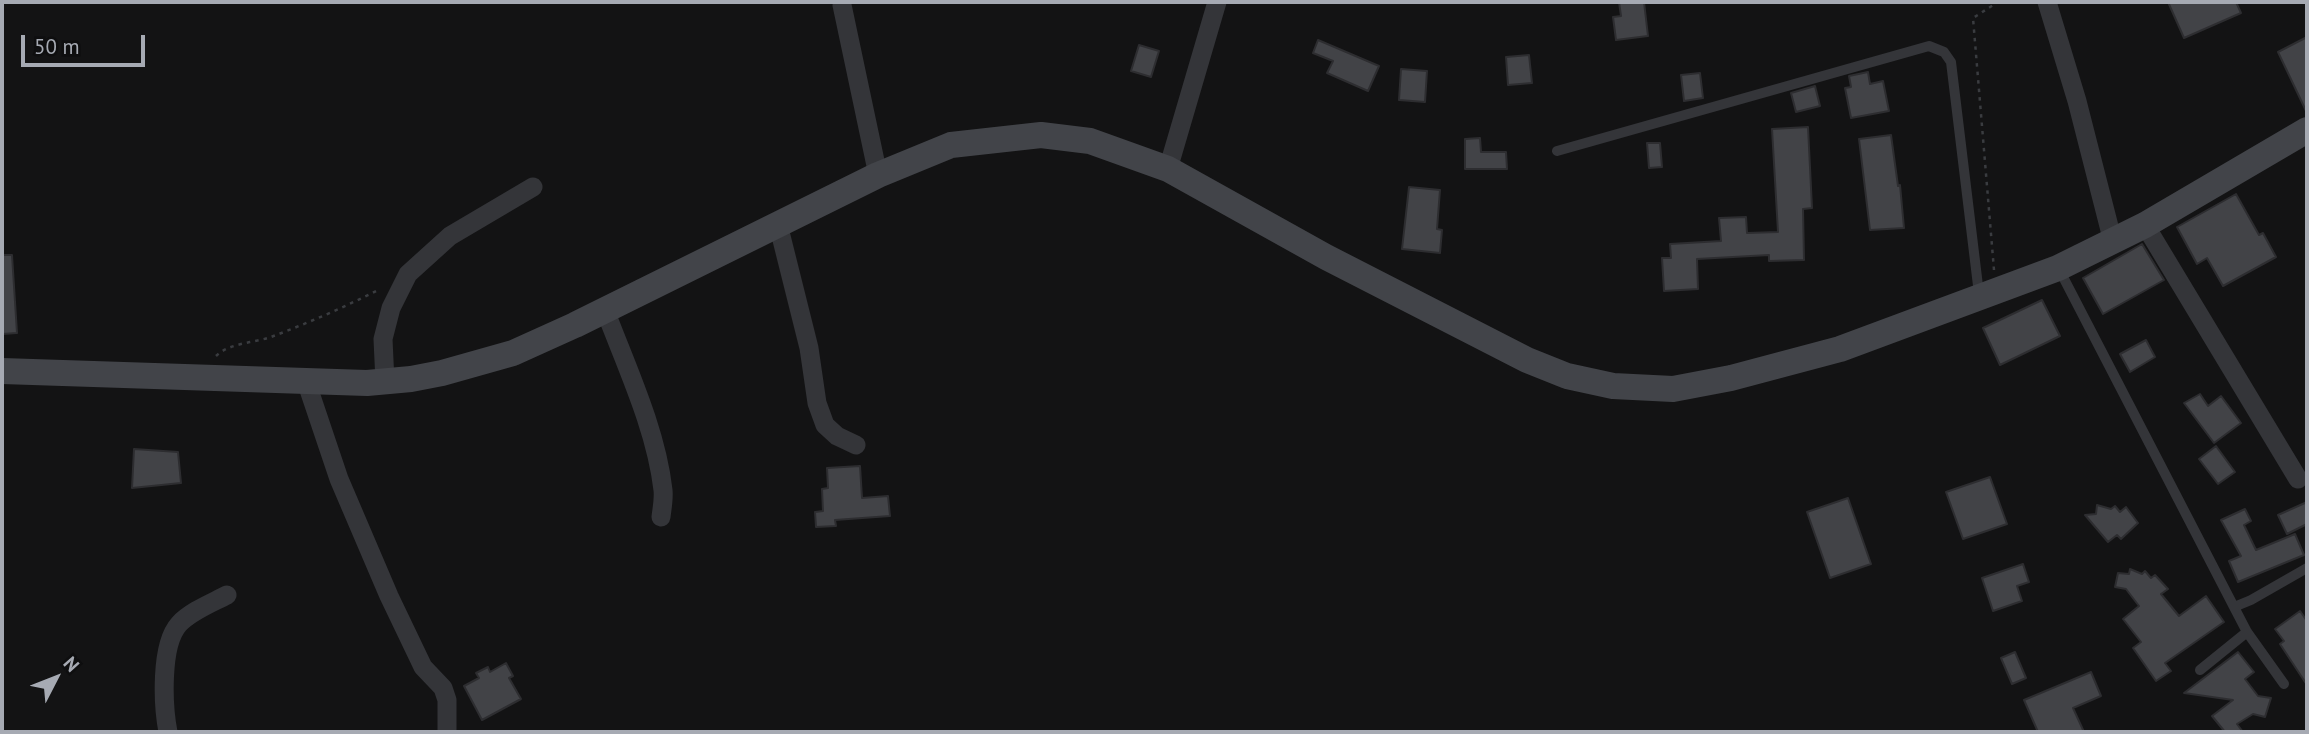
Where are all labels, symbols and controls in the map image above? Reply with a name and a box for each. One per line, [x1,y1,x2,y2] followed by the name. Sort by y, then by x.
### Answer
[24,21,149,65] scale bar
[34,33,80,60] text: 50 m
[21,643,91,713] north arrow
[59,651,85,677] text: N

